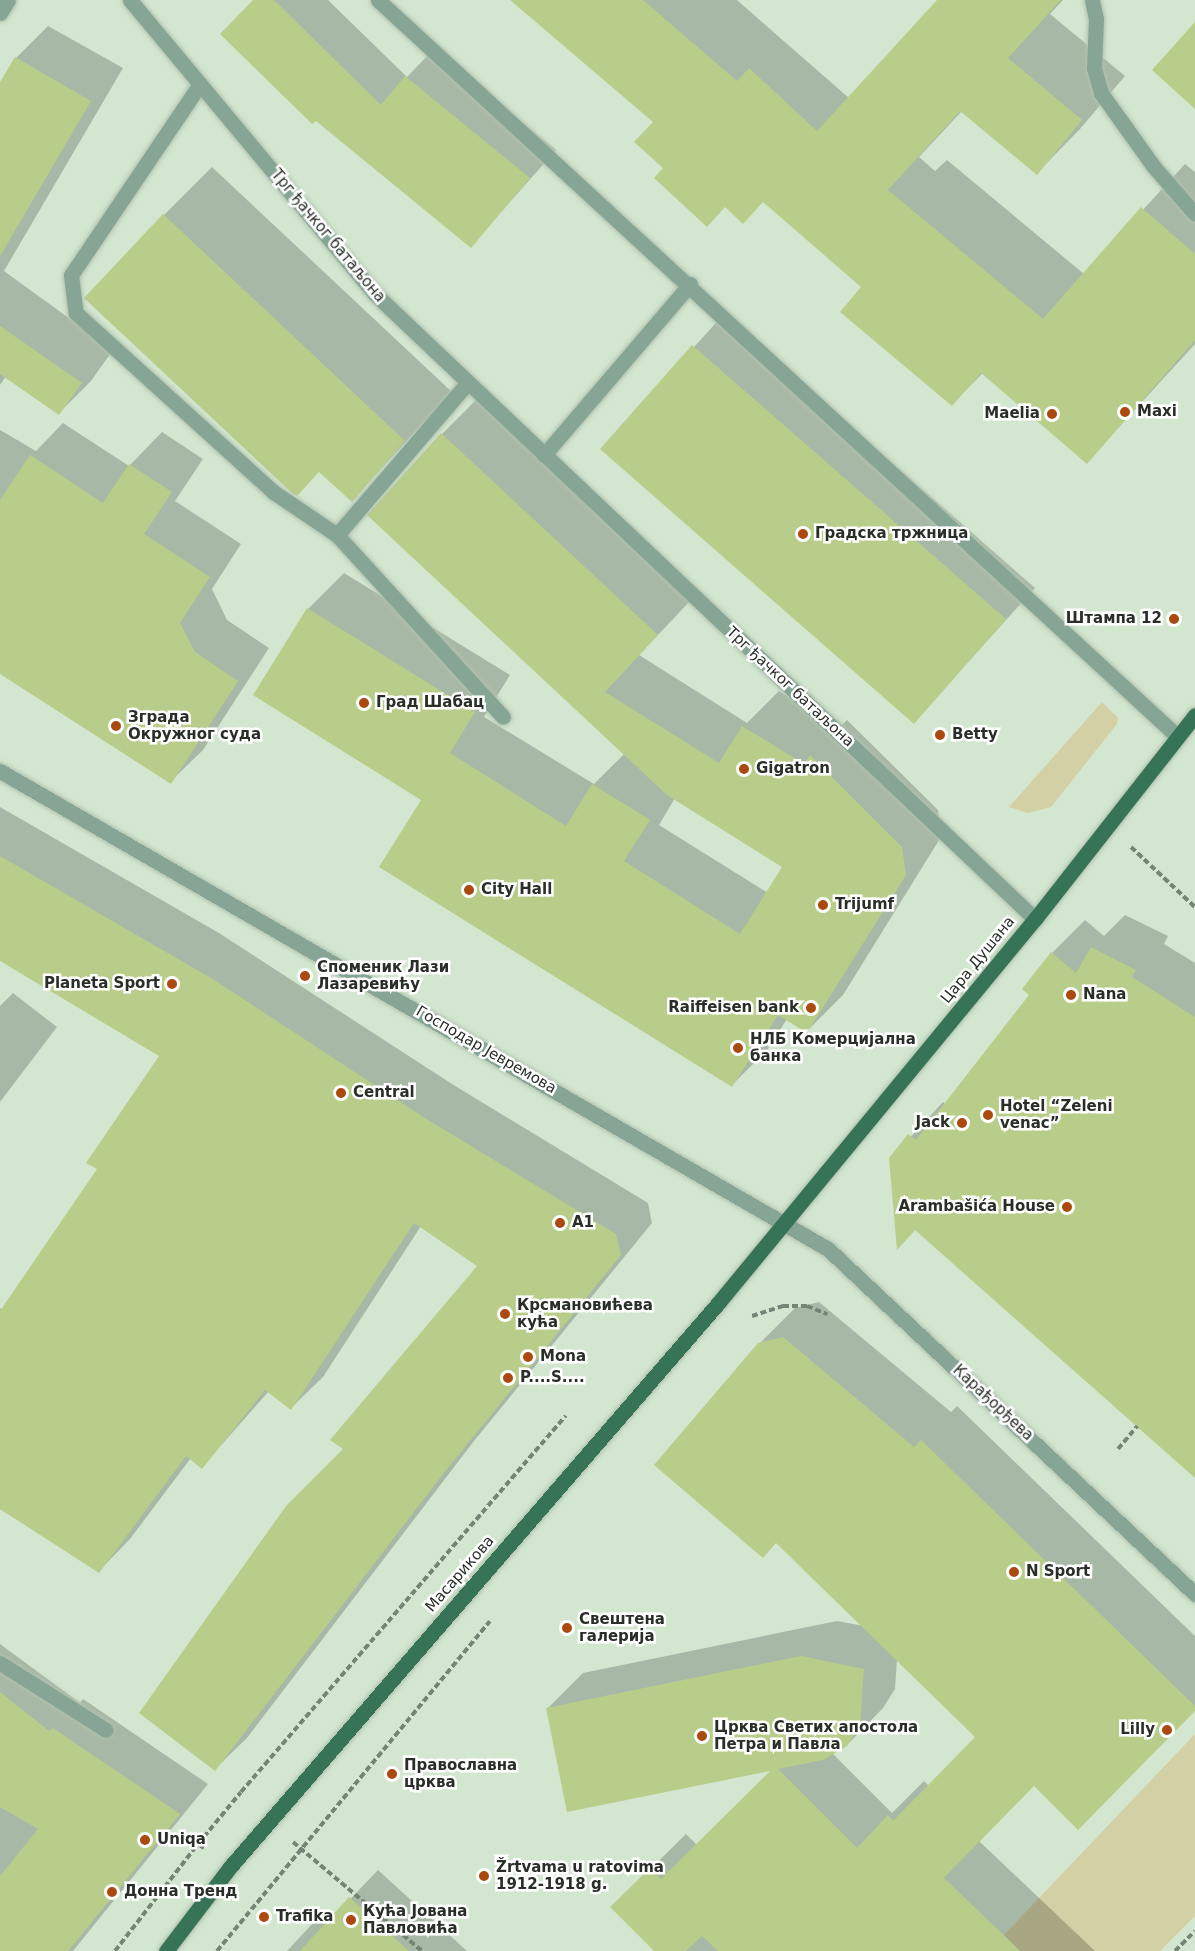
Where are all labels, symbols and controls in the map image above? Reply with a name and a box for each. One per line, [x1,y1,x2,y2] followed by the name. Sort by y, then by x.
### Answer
[267,166,389,306] street label: Трг ђачког батаљона
[1137,403,1177,421] place label: Maxi
[984,405,1040,423] place label: Maelia
[1118,405,1132,419] marker: Maxi
[1045,407,1059,421] marker: Maelia
[815,525,968,543] place label: Градска тржница
[796,527,810,541] marker: Градска тржница
[1066,610,1162,628] place label: Штампа 12
[1167,612,1181,626] marker: Штампа 12
[723,623,857,751] street label: Трг ђачког батаљона
[376,694,484,712] place label: Град Шабац
[357,696,371,710] marker: Град Шабац
[128,708,261,743] place label: Зграда Окружног суда
[109,719,123,733] marker: Зграда Окружног суда
[952,726,998,744] place label: Betty
[933,728,947,742] marker: Betty
[756,760,830,778] place label: Gigatron
[737,762,751,776] marker: Gigatron
[481,881,552,899] place label: City Hall
[462,883,476,897] marker: City Hall
[835,896,894,914] place label: Trijumf
[816,898,830,912] marker: Trijumf
[937,913,1019,1007] street label: Цара Душана
[317,958,449,993] place label: Споменик Лази Лазаревићу
[298,969,312,983] marker: Споменик Лази Лазаревићу
[44,975,160,993] place label: Planeta Sport
[165,977,179,991] marker: Planeta Sport
[1083,986,1126,1004] place label: Nana
[1064,988,1078,1002] marker: Nana
[668,999,799,1017] place label: Raiffeisen bank
[804,1001,818,1015] marker: Raiffeisen bank
[413,1002,559,1098] street label: Господар Јевремова
[750,1030,916,1065] place label: НЛБ Комерцијална банка
[731,1041,745,1055] marker: НЛБ Комерцијална банка
[353,1084,415,1102] place label: Central
[334,1086,348,1100] marker: Central
[1000,1097,1113,1132] place label: Hotel “Zeleni venac”
[981,1108,995,1122] marker: Hotel “Zeleni venac”
[915,1114,950,1132] place label: Jack
[955,1116,969,1130] marker: Jack
[898,1198,1055,1216] place label: Arambašića House
[1060,1200,1074,1214] marker: Arambašića House
[572,1214,594,1232] place label: A1
[553,1216,567,1230] marker: A1
[517,1296,653,1331] place label: Крсмановићева кућа
[498,1307,512,1321] marker: Крсмановићева кућа
[540,1348,586,1366] place label: Mona
[521,1350,535,1364] marker: Mona
[949,1361,1037,1445] street label: Карађорђева
[520,1369,585,1387] place label: P....S....
[501,1371,515,1385] marker: P....S....
[422,1532,498,1616] street label: Масарикова
[1026,1563,1090,1581] place label: N Sport
[1007,1565,1021,1579] marker: N Sport
[579,1610,665,1645] place label: Свештена галерија
[560,1621,574,1635] marker: Свештена галерија
[714,1718,918,1753] place label: Црква Светих апостола Петра и Павла
[1120,1721,1155,1739] place label: Lilly
[1160,1723,1174,1737] marker: Lilly
[695,1729,709,1743] marker: Црква Светих апостола Петра и Павла
[404,1756,517,1791] place label: Православна црква
[385,1767,399,1781] marker: Православна црква
[157,1831,206,1849] place label: Uniqa
[138,1833,152,1847] marker: Uniqa
[496,1858,664,1893] place label: Žrtvama u ratovima 1912-1918 g.
[477,1869,491,1883] marker: Žrtvama u ratovima 1912-1918 g.
[124,1883,237,1901] place label: Донна Тренд
[105,1885,119,1899] marker: Донна Тренд
[363,1902,467,1937] place label: Кућа Јована Павловића
[276,1908,333,1926] place label: Trafika
[257,1910,271,1924] marker: Trafika
[344,1913,358,1927] marker: Кућа Јована Павловића

